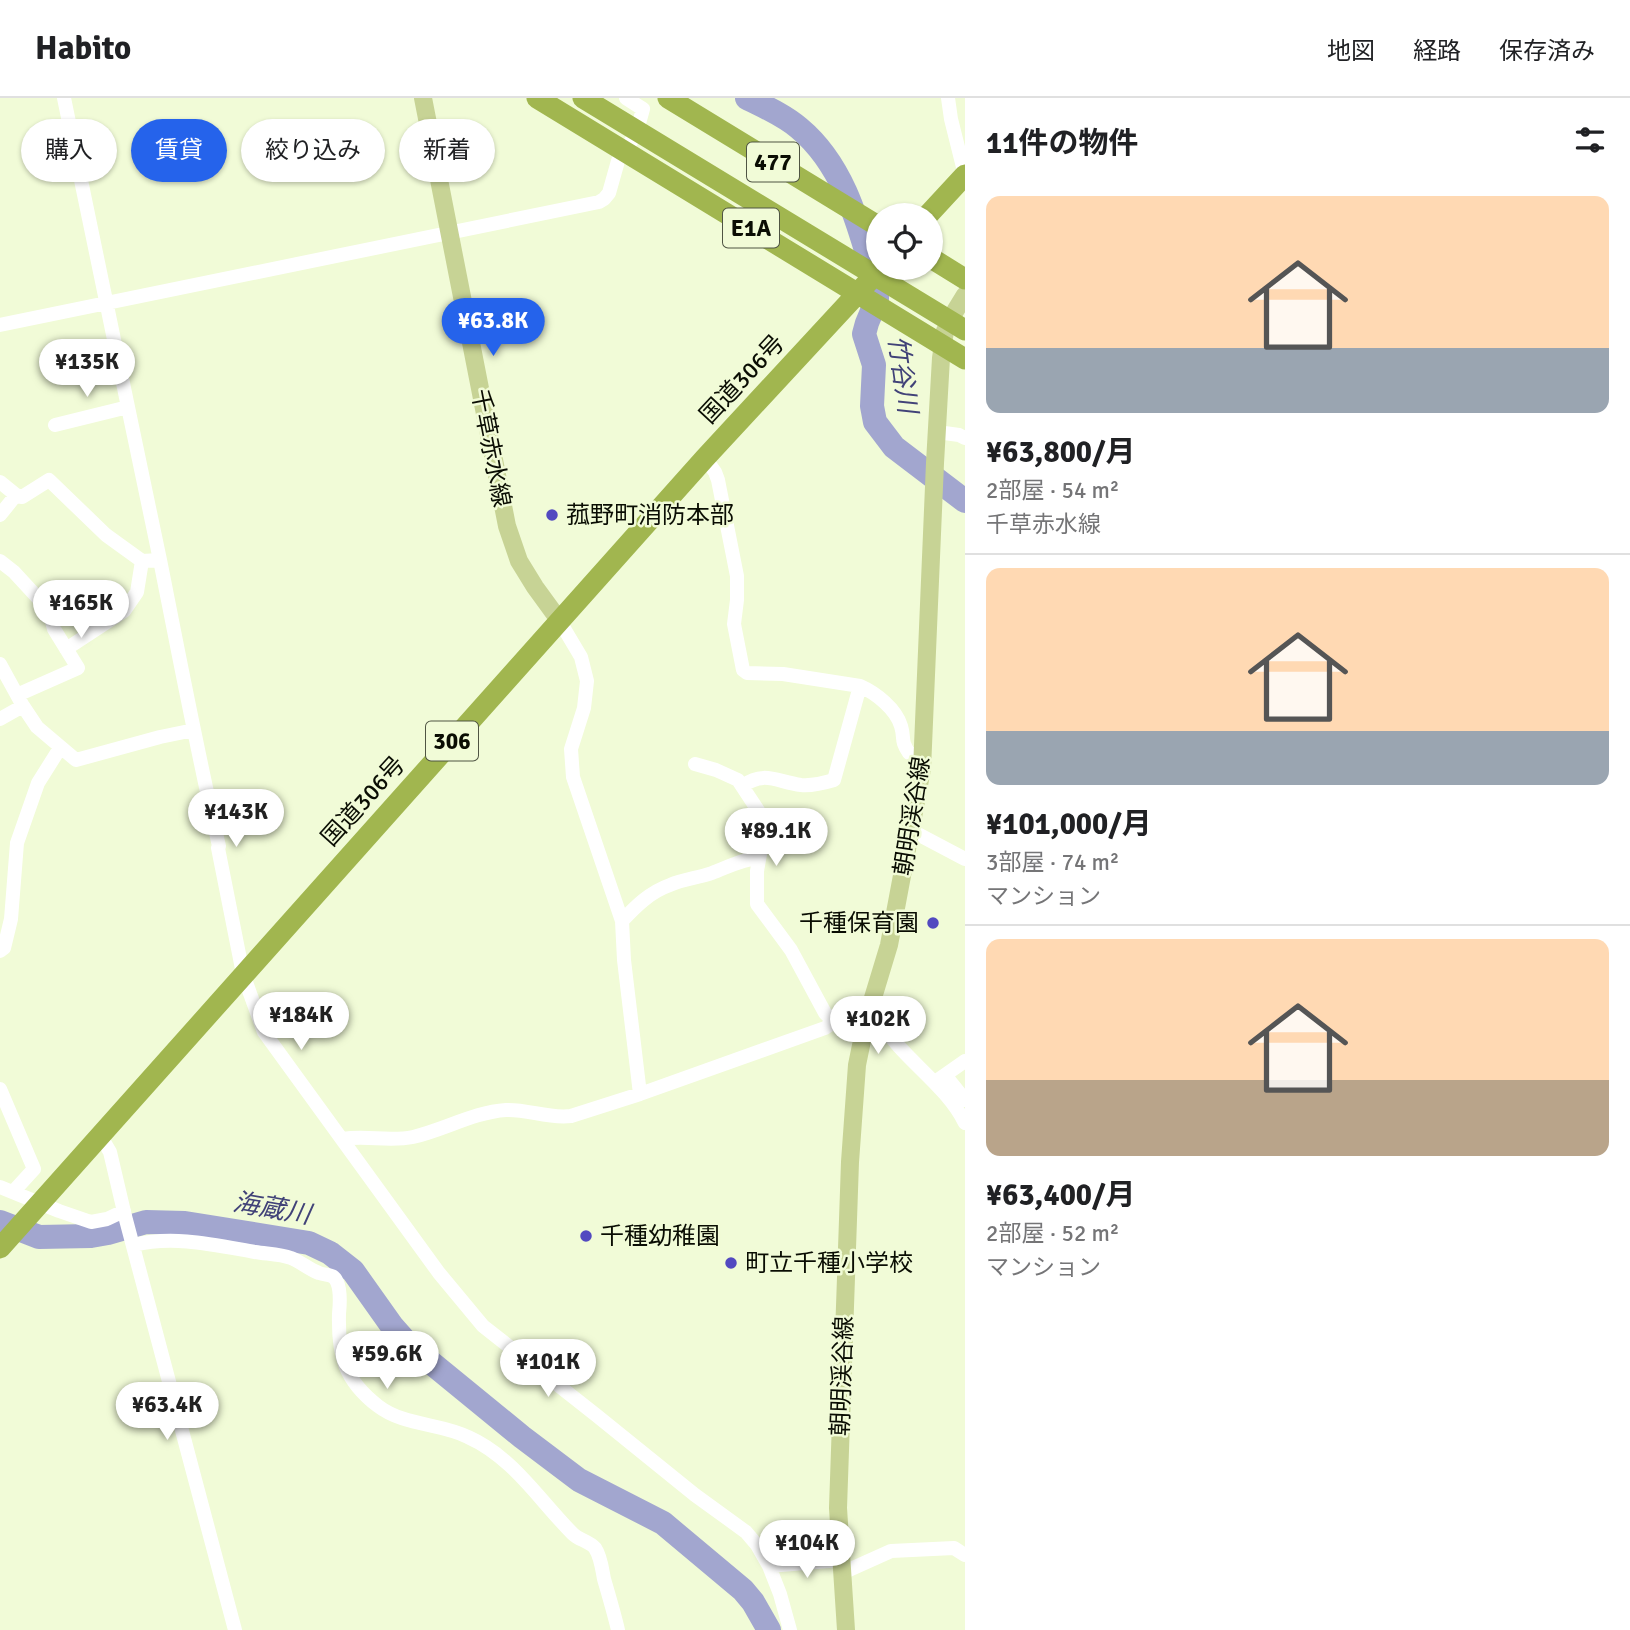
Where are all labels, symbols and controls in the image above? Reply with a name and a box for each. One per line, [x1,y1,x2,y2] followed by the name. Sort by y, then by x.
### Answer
[35,28,131,69] text: Habito
[1327,36,1375,66] text: 地図
[1413,36,1461,66] text: 経路
[1499,36,1595,66] text: 保存済み
[21,119,117,182] chip: 購入
[131,119,227,182] chip: 賃貸
[241,119,385,182] chip: 絞り込み
[399,119,495,182] chip: 新着
[1571,121,1609,159] icon: filters
[986,125,1138,162] text: 11件の物件
[747,142,799,181] road number: 477
[866,203,943,280] map controls
[866,203,943,280] button: locate
[723,209,779,248] road number: E1A
[1235,242,1361,368] icon: home
[436,299,550,358] pin: ¥63.8K
[458,306,528,335] text: ¥63.8K
[693,328,791,430] street label: 国道306号
[881,333,924,418] water label: 竹谷川
[38,340,136,399] pin: ¥135K
[55,347,119,376] text: ¥135K
[465,386,517,510] street label: 千草赤水線
[986,434,1136,471] text: ¥63,800/月
[986,476,1119,505] text: 2部屋 · 54 m²
[566,500,734,530] place label: 菰野町消防本部
[544,507,560,523] marker: 菰野町消防本部
[986,510,1101,539] text: 千草赤水線
[32,580,130,640] pin: ¥165K
[49,588,113,617] text: ¥165K
[1235,614,1361,740] icon: home
[426,722,478,761] road number: 306
[315,750,411,852] street label: 国道306号
[888,754,936,878] street label: 朝明渓谷線
[187,790,285,849] pin: ¥143K
[204,797,268,826] text: ¥143K
[986,806,1152,843] text: ¥101,000/月
[719,808,833,868] pin: ¥89.1K
[741,816,811,845] text: ¥89.1K
[986,848,1119,877] text: 3部屋 · 74 m²
[986,882,1101,911] text: マンション
[799,908,919,938] place label: 千種保育園
[925,915,941,931] marker: 千種保育園
[1235,985,1361,1111] icon: home
[252,992,350,1052] pin: ¥184K
[829,996,927,1056] pin: ¥102K
[269,1000,333,1029] text: ¥184K
[846,1004,910,1033] text: ¥102K
[986,1177,1136,1214] text: ¥63,400/月
[231,1186,316,1232] water label: 海蔵川
[986,1219,1119,1248] text: 2部屋 · 52 m²
[600,1221,720,1251] place label: 千種幼稚園
[578,1228,594,1244] marker: 千種幼稚園
[745,1248,913,1278] place label: 町立千種小学校
[986,1253,1101,1282] text: マンション
[723,1255,739,1271] marker: 町立千種小学校
[825,1316,859,1436] street label: 朝明渓谷線
[330,1332,444,1391] pin: ¥59.6K
[352,1339,422,1368] text: ¥59.6K
[499,1340,597,1399] pin: ¥101K
[516,1347,580,1376] text: ¥101K
[110,1382,224,1442] pin: ¥63.4K
[132,1390,202,1419] text: ¥63.4K
[758,1520,856,1580] pin: ¥104K
[775,1528,839,1557] text: ¥104K

